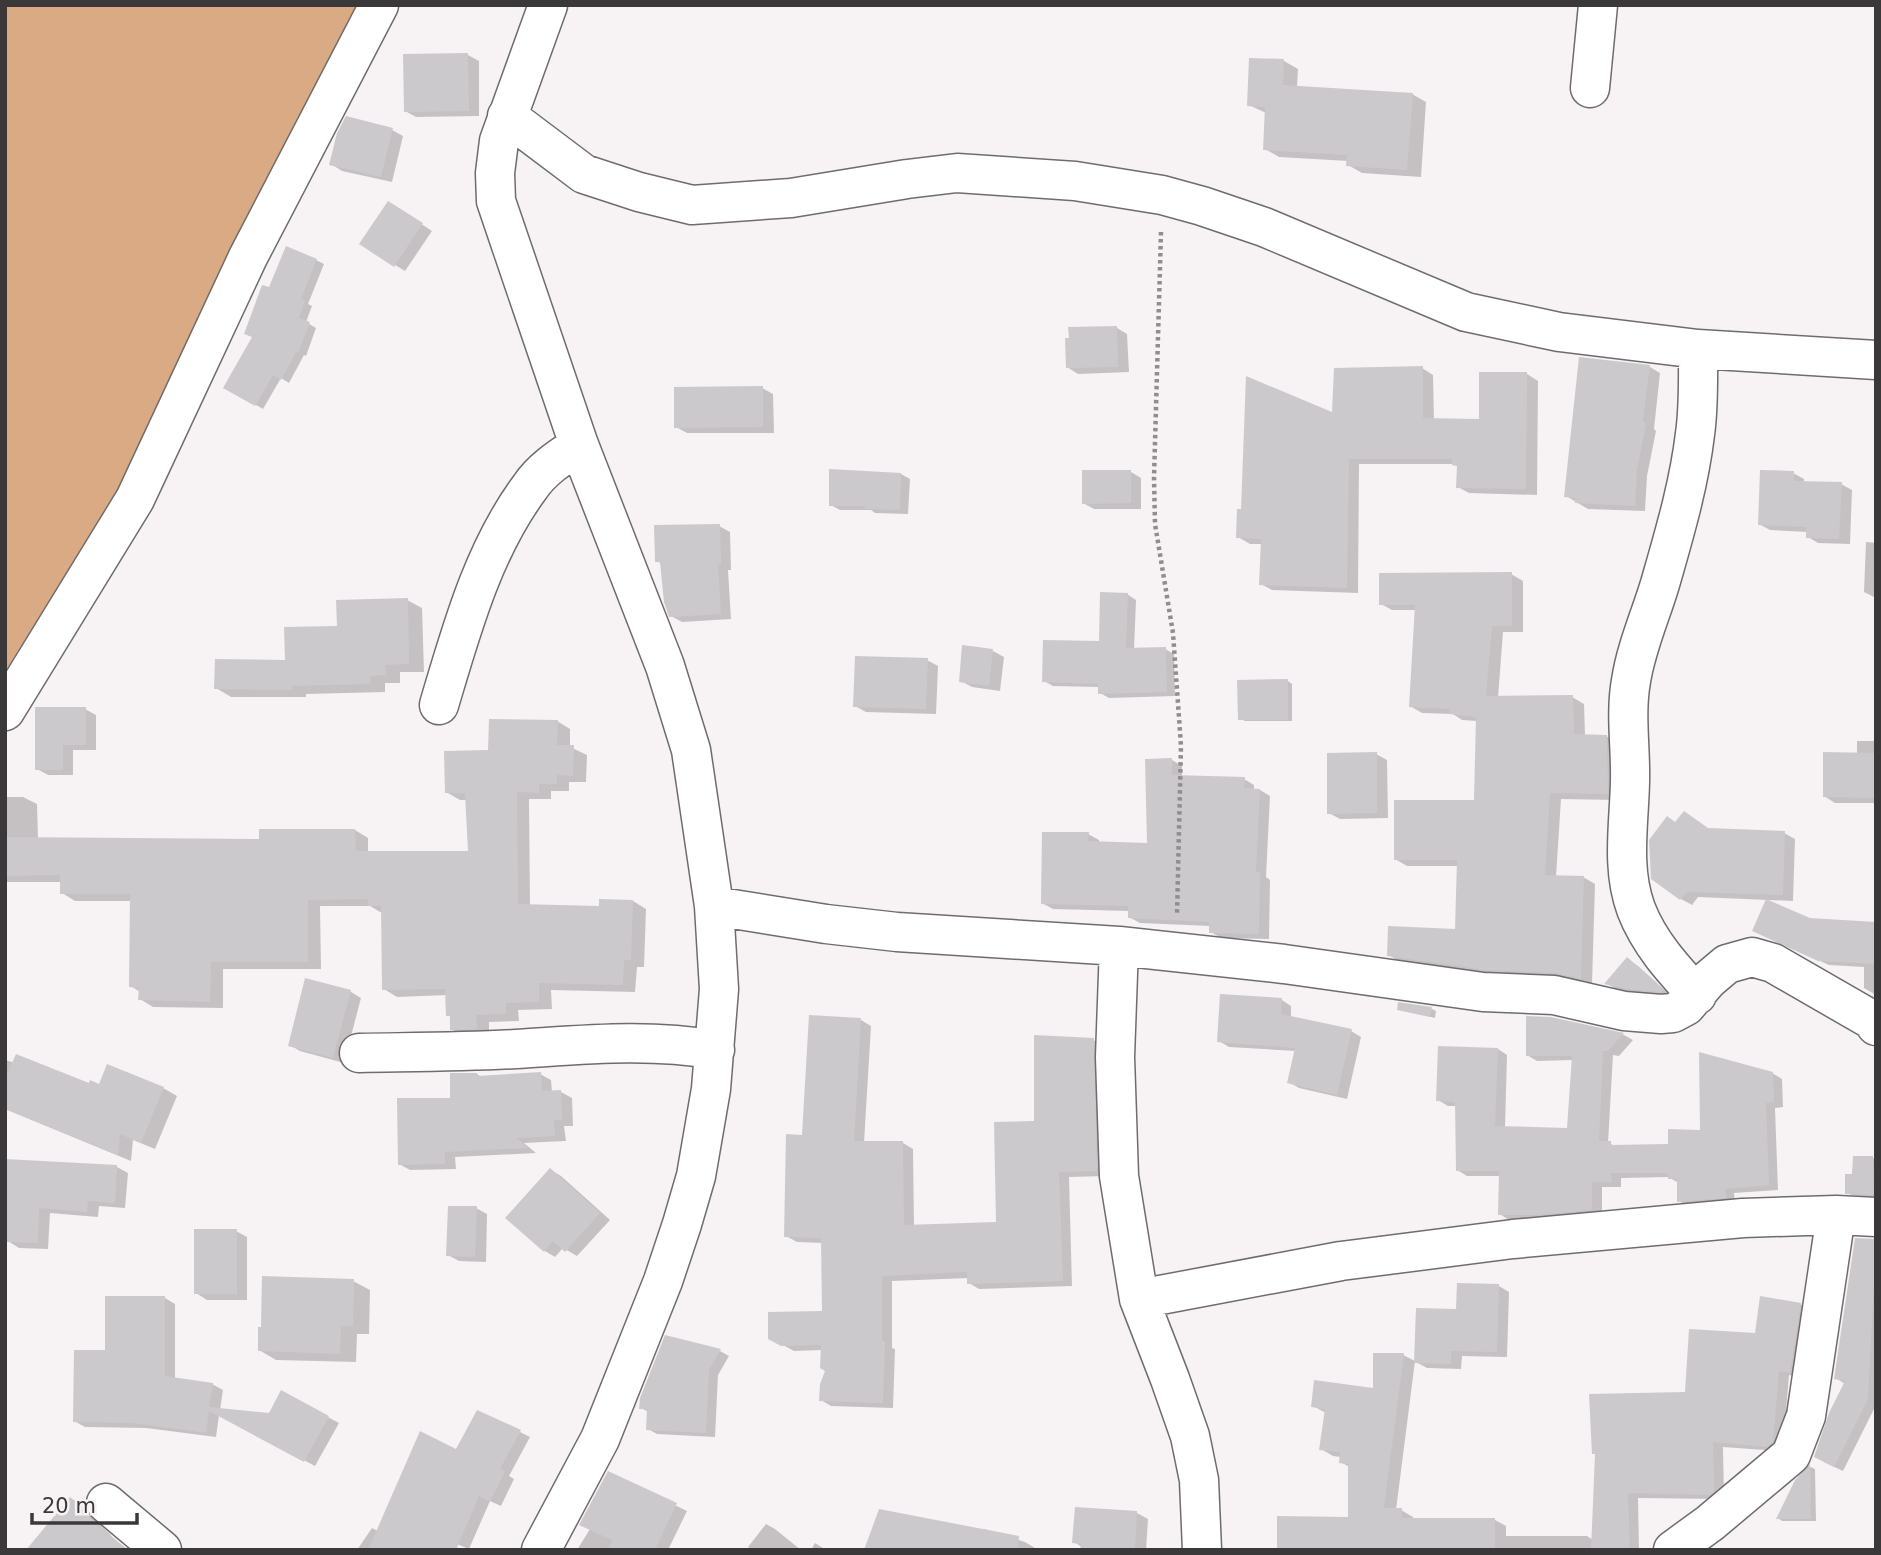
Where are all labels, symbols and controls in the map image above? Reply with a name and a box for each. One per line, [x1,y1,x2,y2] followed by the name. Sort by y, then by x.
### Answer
[32,1482,136,1526] scale bar
[42,1494,96,1518] text: 20 m

